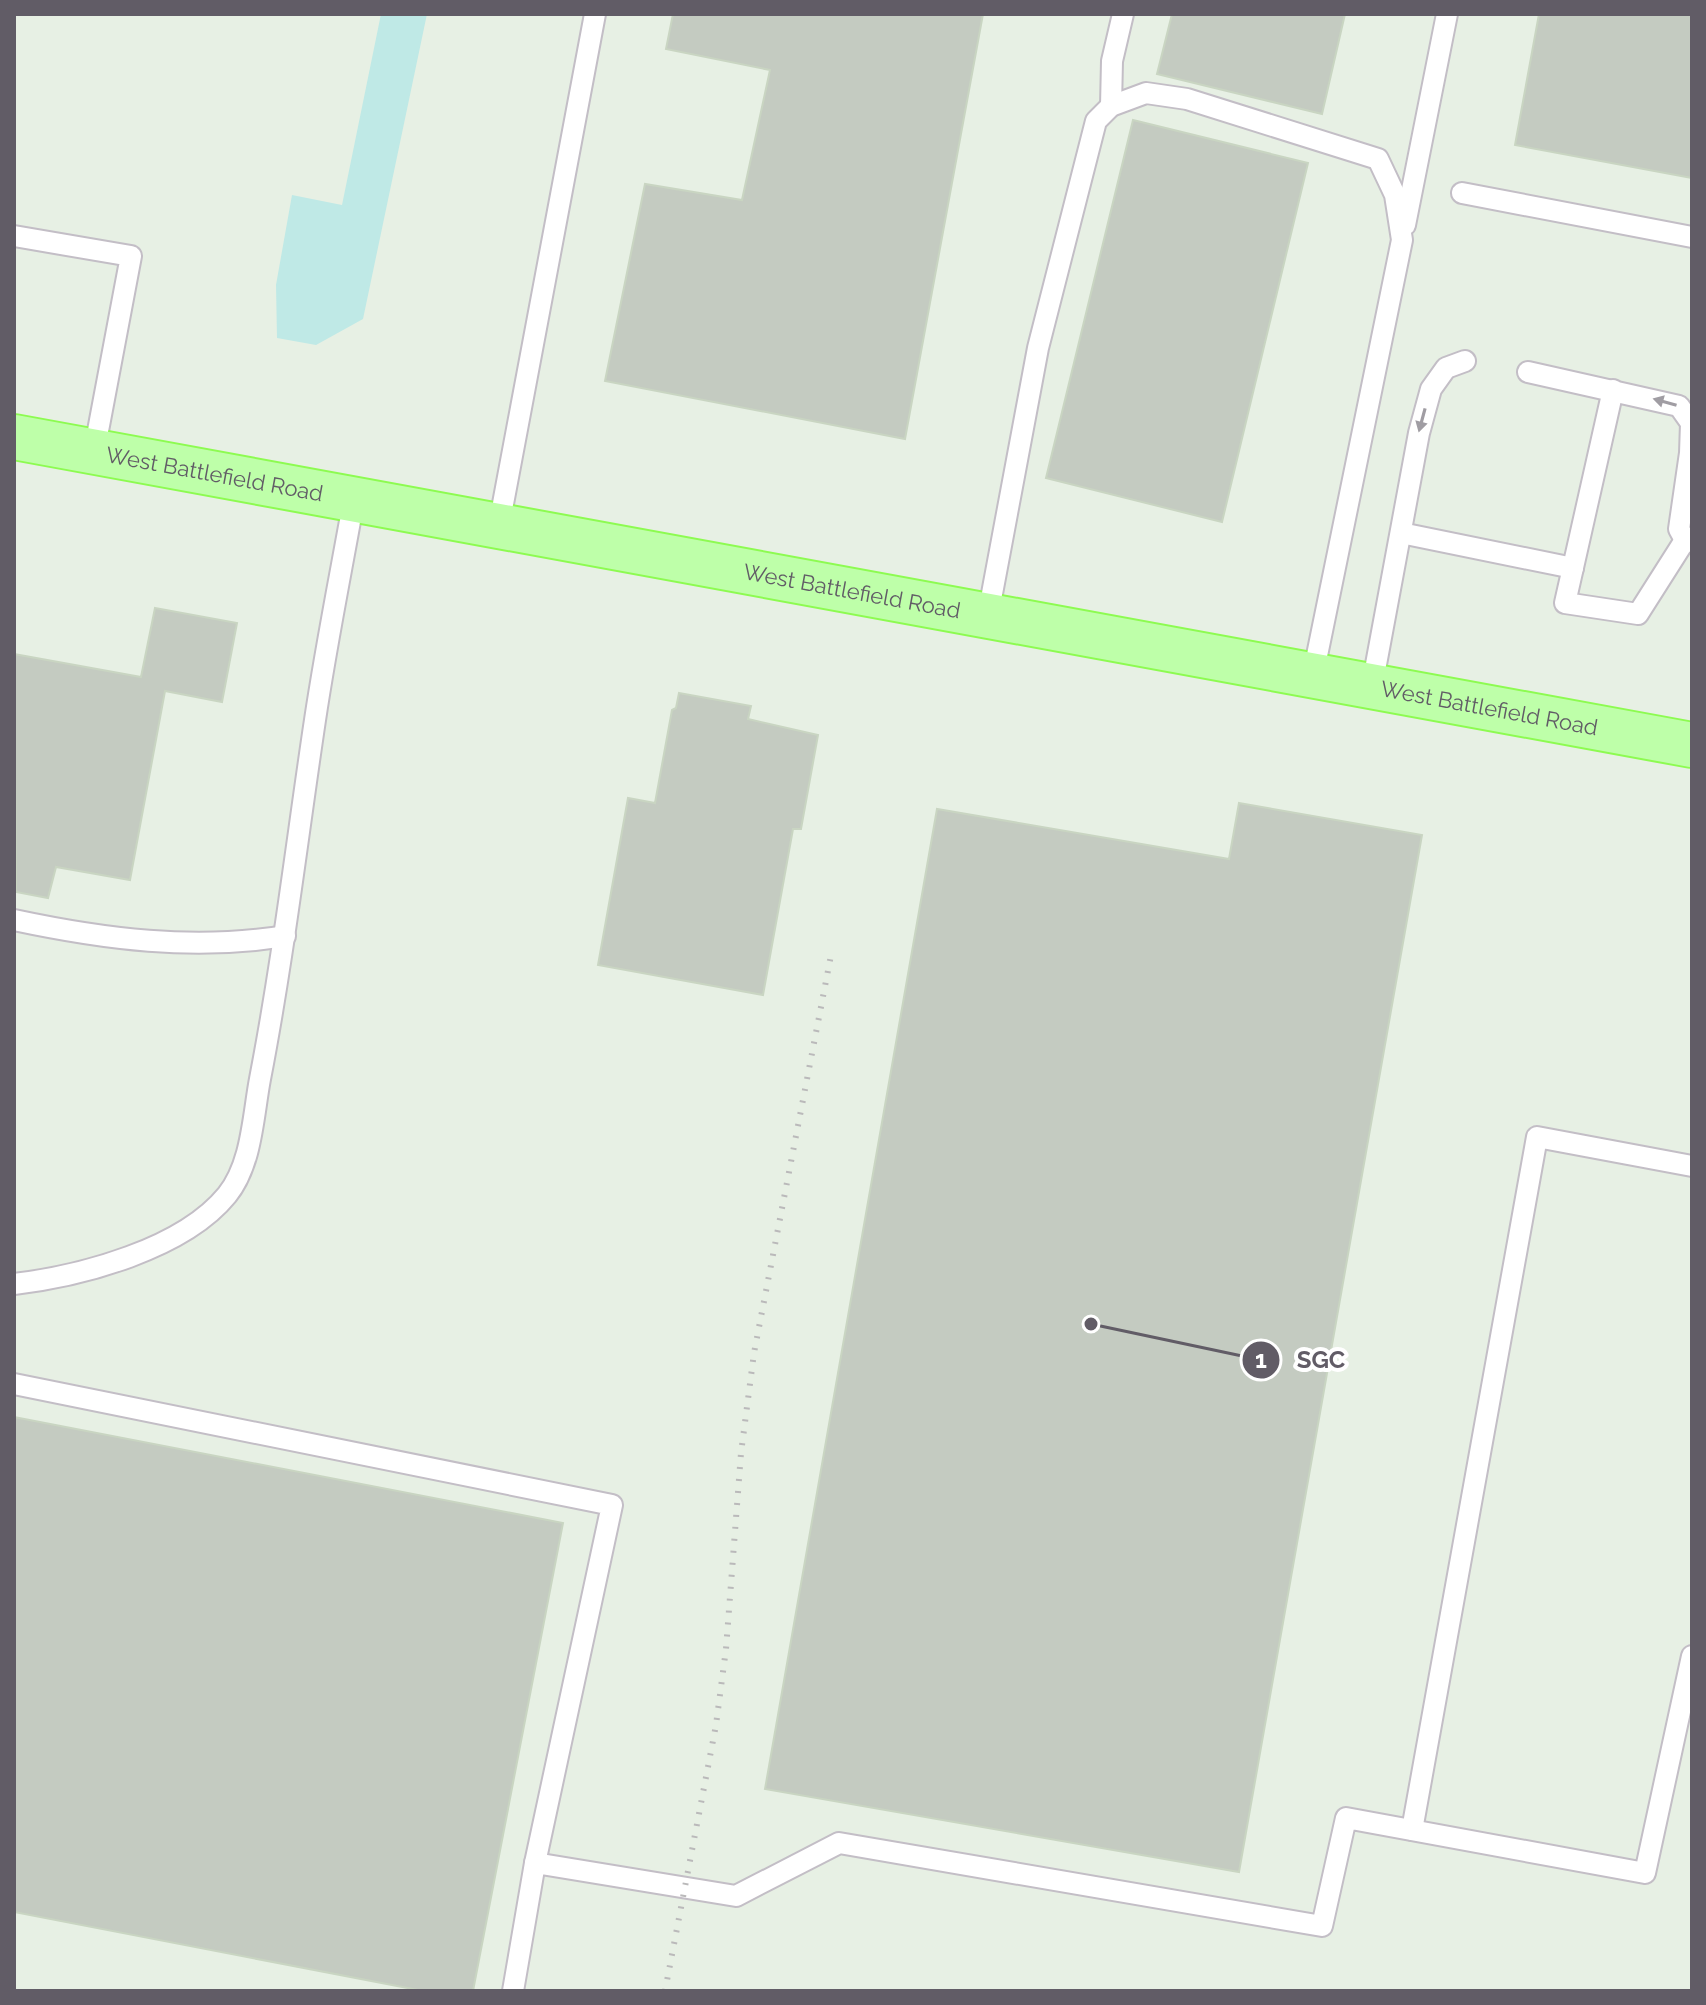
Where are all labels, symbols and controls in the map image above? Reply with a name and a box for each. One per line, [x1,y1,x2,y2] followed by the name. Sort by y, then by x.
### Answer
[1653,395,1677,408] one-way arrow
[1416,407,1428,432] one-way arrow
[104,441,325,507] street label: West Battlefield Road
[741,558,963,623] street label: West Battlefield Road
[1379,675,1600,740] street label: West Battlefield Road
[1241,1336,1361,1384] callout: SGC
[1255,1345,1267,1374] text: 1
[1297,1345,1346,1374] text: SGC

